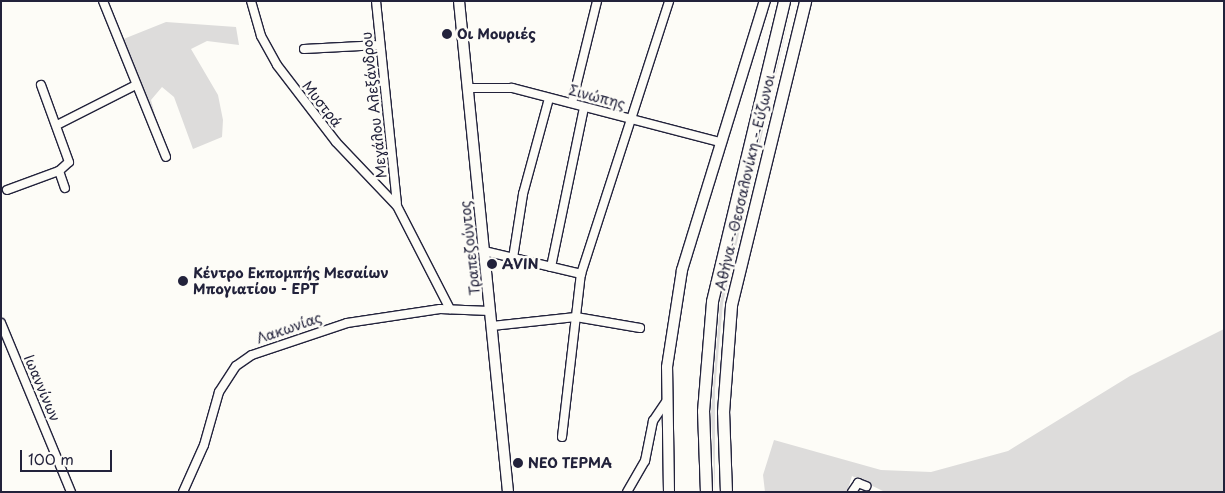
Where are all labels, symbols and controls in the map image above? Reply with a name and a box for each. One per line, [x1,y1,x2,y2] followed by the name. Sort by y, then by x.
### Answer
[457,26,537,42] place label: Οι Μουριές
[441,28,453,40] marker: Οι Μουριές
[358,31,390,179] street label: Μεγάλου Αλεξάνδρου
[712,72,778,292] street label: Αθήνα - Θεσσαλονίκη - Εύζωνοι
[299,78,345,130] street label: Μυστρά
[567,81,627,113] street label: Σινώπης
[457,200,483,296] street label: Τραπεζούντος
[502,256,539,272] place label: AVIN
[486,258,498,270] marker: AVIN
[193,265,389,298] place label: Κέντρο Εκπομπής Μεσαίων Μπογιατίου - ΕΡΤ
[177,275,189,287] marker: Κέντρο Εκπομπής Μεσαίων Μπογιατίου - ΕΡΤ
[254,309,324,347] street label: Λακωνίας
[20,352,64,424] street label: Ιωαννίνων
[22,440,115,472] scale bar
[28,447,74,470] text: 100 m
[528,455,613,471] place label: ΝΕΟ ΤΕΡΜΑ
[512,457,524,469] marker: ΝΕΟ ΤΕΡΜΑ

